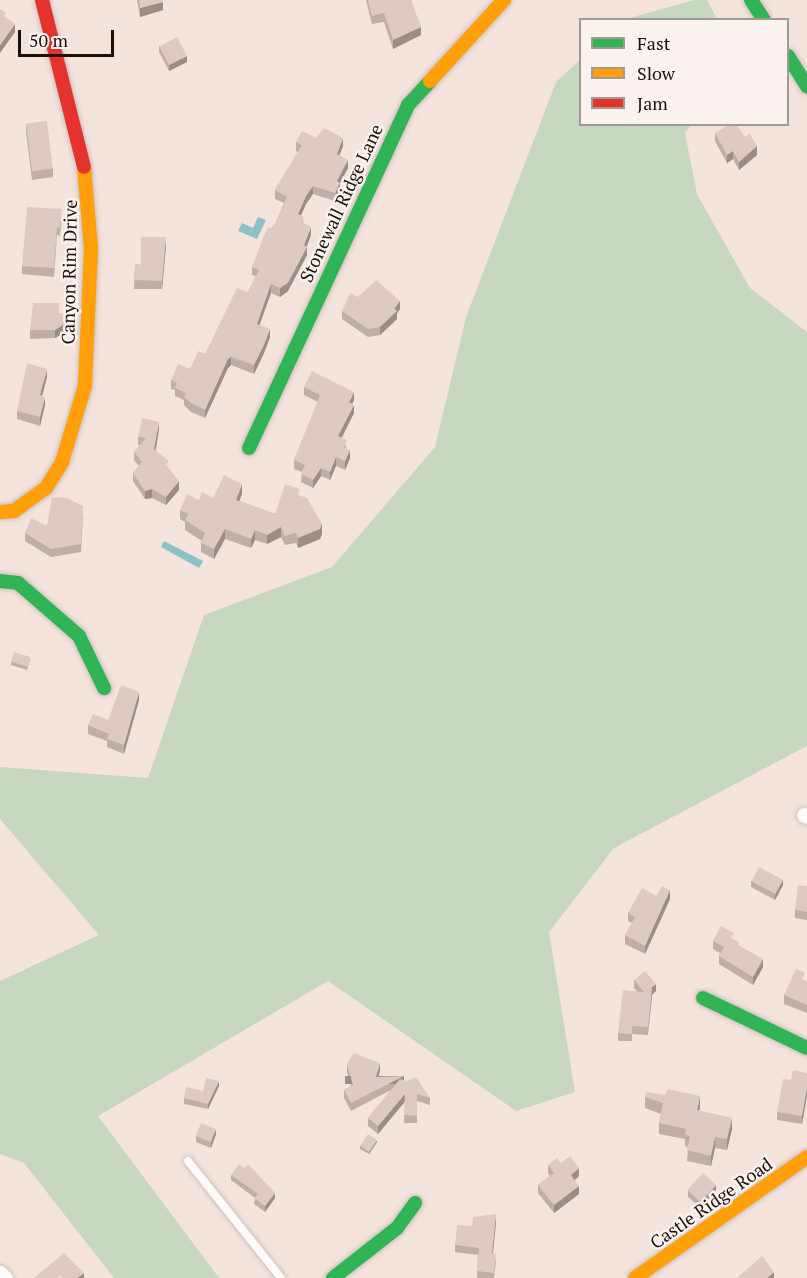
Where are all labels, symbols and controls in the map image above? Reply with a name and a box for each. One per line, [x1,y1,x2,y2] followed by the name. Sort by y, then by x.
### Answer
[21,18,117,56] scale bar
[579,18,789,126] legend
[29,28,68,52] text: 50 m
[637,31,670,55] text: Fast
[637,61,675,85] text: Slow
[637,91,668,115] text: Jam
[295,121,387,285] street label: Stonewall Ridge Lane
[57,199,81,345] street label: Canyon Rim Drive
[646,1153,776,1253] street label: Castle Ridge Road

